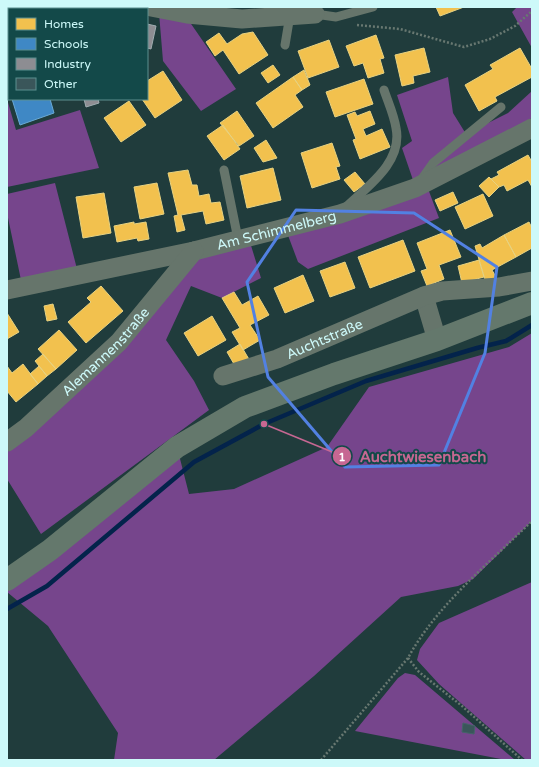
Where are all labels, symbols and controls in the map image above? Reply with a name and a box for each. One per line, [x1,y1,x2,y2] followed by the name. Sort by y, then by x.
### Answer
[8,8,148,100] legend
[44,17,84,31] text: Homes
[44,37,89,51] text: Schools
[44,57,91,71] text: Industry
[44,77,77,91] text: Other
[215,207,338,253] street label: Am Schimmelberg
[58,304,153,399] street label: Alemannenstraße
[283,315,365,363] street label: Auchtstraße
[332,443,495,470] callout: Auchtwiesenbach
[360,448,486,466] text: Auchtwiesenbach
[338,450,346,464] text: 1

